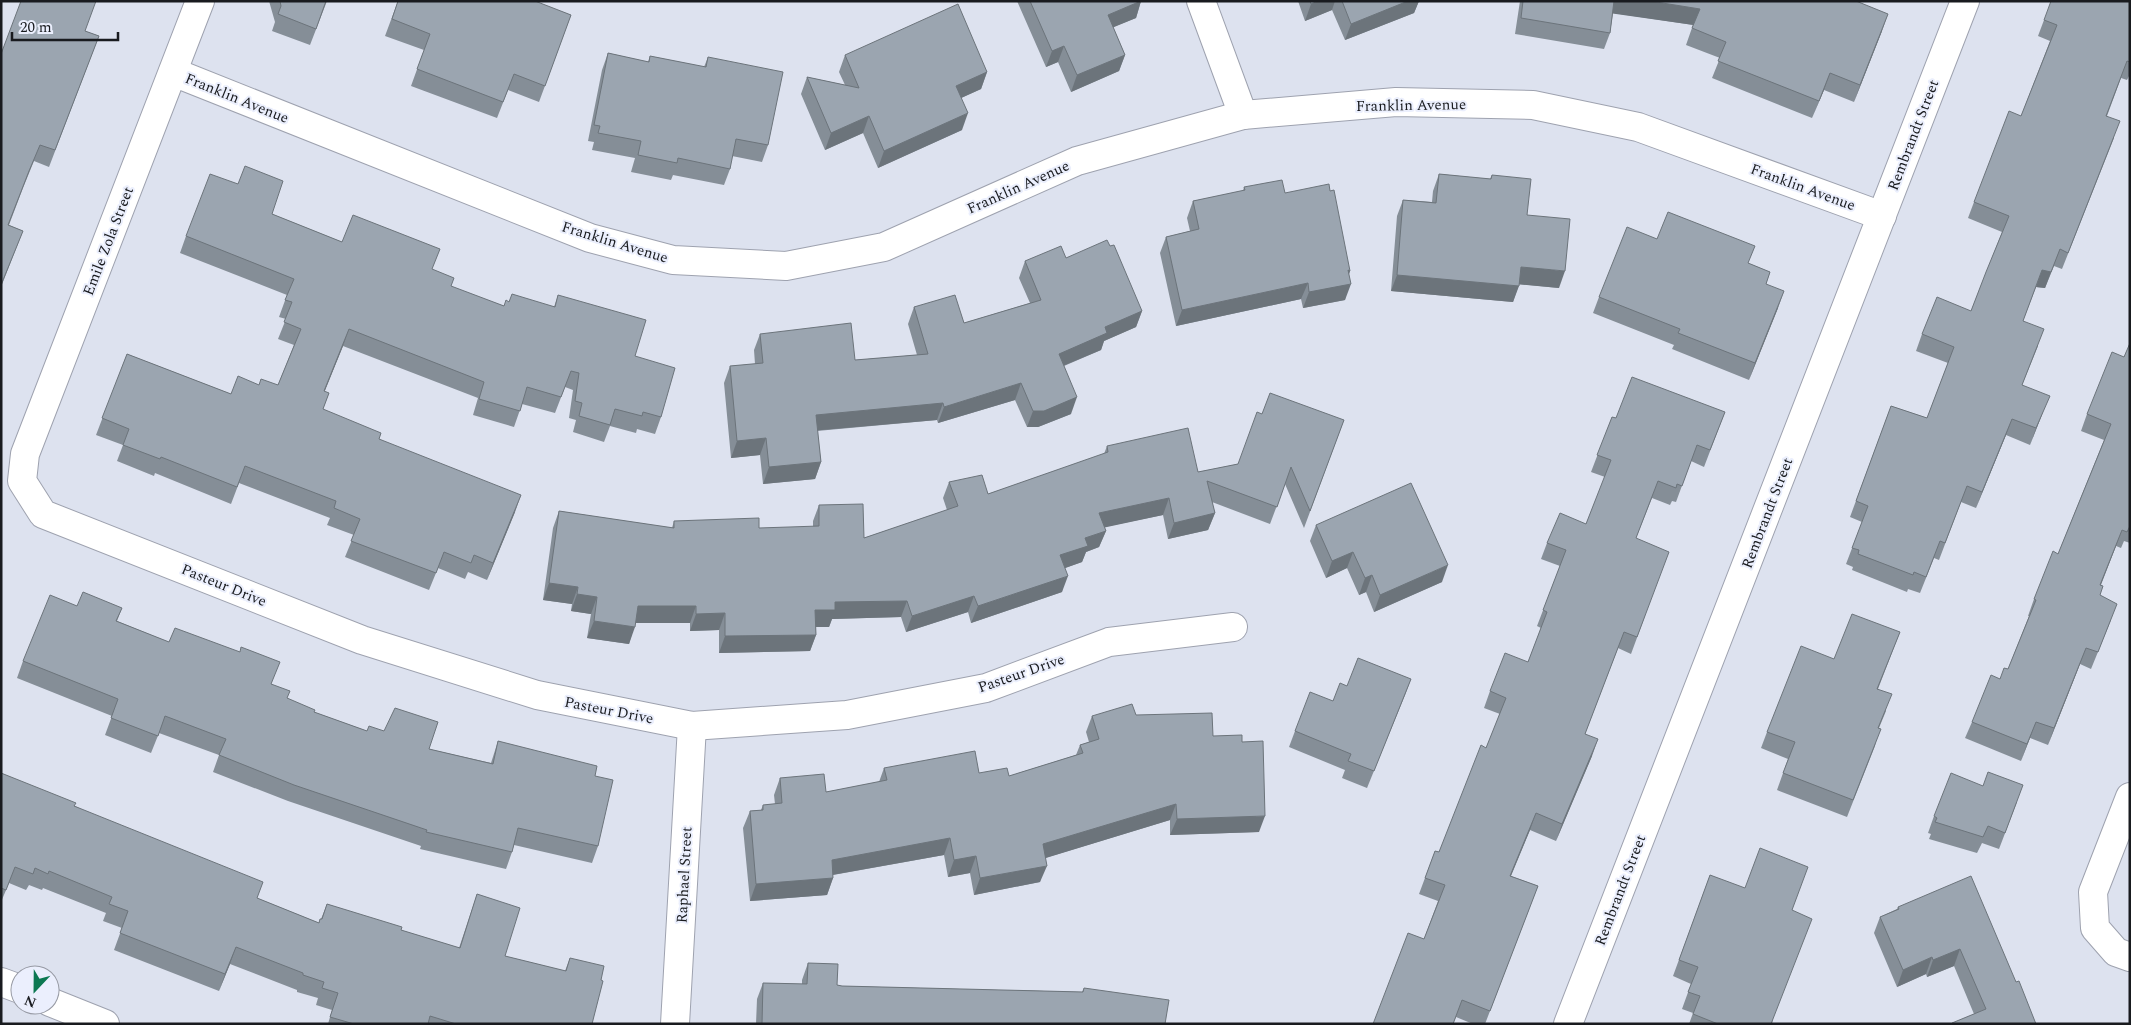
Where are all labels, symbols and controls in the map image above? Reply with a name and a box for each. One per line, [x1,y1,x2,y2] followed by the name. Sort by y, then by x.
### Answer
[12,10,119,42] scale bar
[20,16,52,39] text: 20 m
[181,67,292,130] street label: Franklin Avenue
[1882,76,1945,194] street label: Rembrandt Street
[1356,93,1466,118] street label: Franklin Avenue
[963,155,1073,220] street label: Franklin Avenue
[1747,158,1859,217] street label: Franklin Avenue
[77,183,140,299] street label: Emile Zola Street
[559,215,671,270] street label: Franklin Avenue
[1736,454,1799,572] street label: Rembrandt Street
[178,558,270,613] street label: Pasteur Drive
[975,648,1068,699] street label: Pasteur Drive
[562,691,655,730] street label: Pasteur Drive
[670,826,699,924] street label: Raphael Street
[1589,831,1652,949] street label: Rembrandt Street
[10,965,60,1015] north arrow
[21,990,40,1013] text: N

